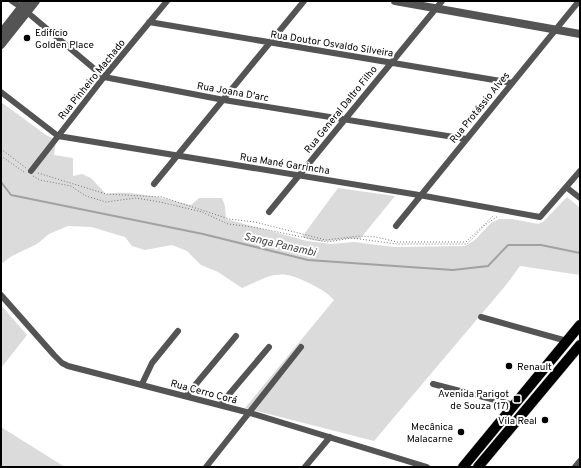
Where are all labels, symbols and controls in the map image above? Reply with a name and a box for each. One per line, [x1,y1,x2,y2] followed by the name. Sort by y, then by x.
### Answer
[35,27,94,52] place label: Edifício Golden Place
[269,28,394,61] street label: Rua Doutor Osvaldo Silveira
[22,33,32,43] marker: Edifício Golden Place
[56,37,129,123] street label: Rua Pinheiro Machado
[302,63,381,156] street label: Rua General Daltro Filho
[447,69,513,146] street label: Rua Protássio Alves
[196,80,270,105] street label: Rua Joana D'arc
[239,151,331,178] street label: Rua Mané Garrincha
[242,230,318,260] water label: Sanga Panambi
[504,361,514,371] marker: Renault
[517,361,552,374] place label: Renault
[169,377,238,408] street label: Rua Cerro Corá
[438,388,509,413] place label: Avenida Parigot de Souza (17)
[512,394,522,404] marker: Avenida Parigot de Souza (17)
[498,415,537,428] place label: Vila Real
[540,415,550,425] marker: Vila Real
[407,421,453,446] place label: Mecânica Malacarne
[456,427,466,437] marker: Mecânica Malacarne

